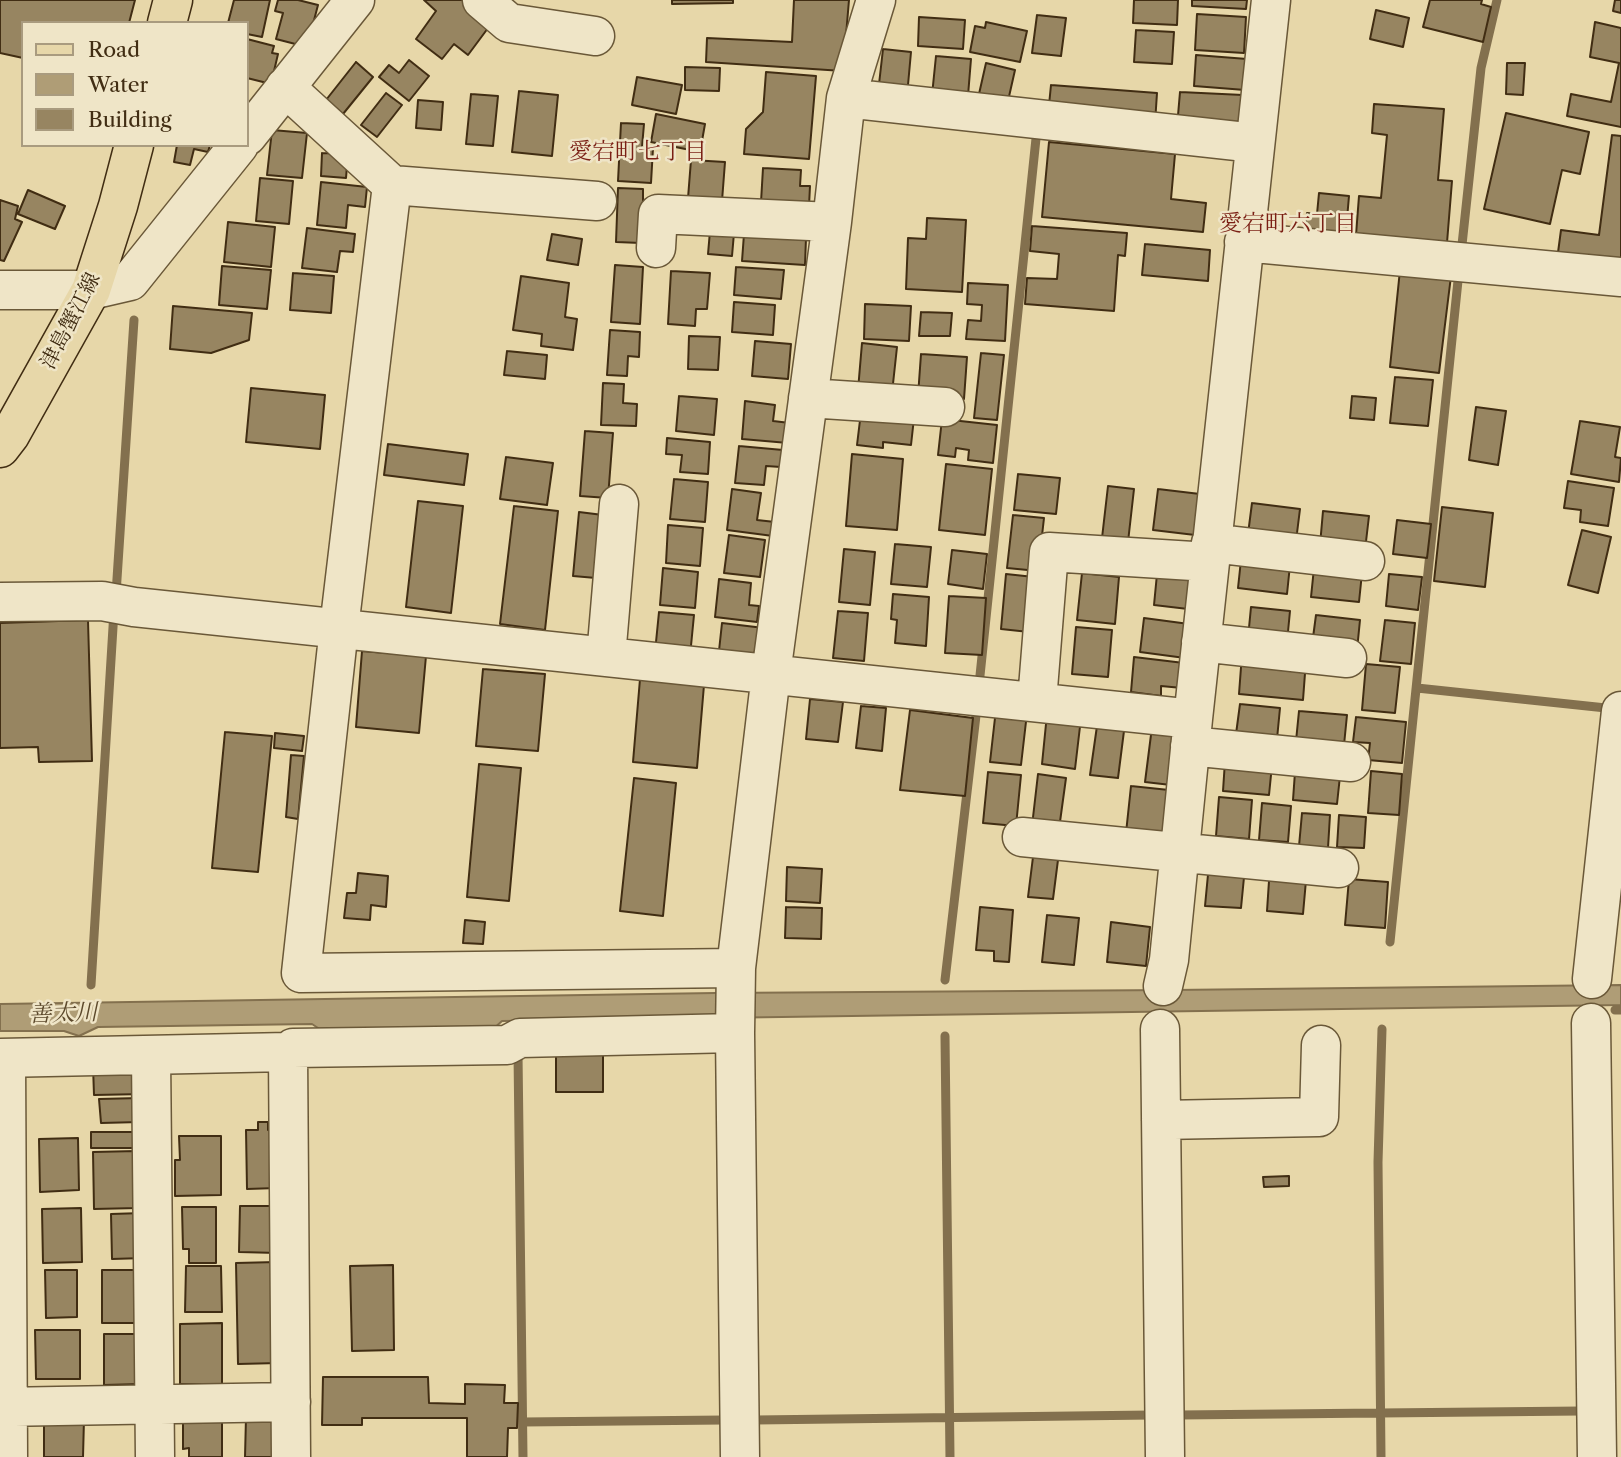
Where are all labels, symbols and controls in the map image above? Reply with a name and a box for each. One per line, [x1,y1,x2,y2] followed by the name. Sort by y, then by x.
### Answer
[21,21,248,147] legend
[88,37,140,62] text: Road
[88,72,148,97] text: Water
[88,107,172,132] text: Building
[569,138,707,166] district label: 愛宕町七丁目
[1219,210,1357,238] district label: 愛宕町六丁目
[36,269,106,373] street label: 津島蟹江線
[28,999,98,1029] water label: 善太川

